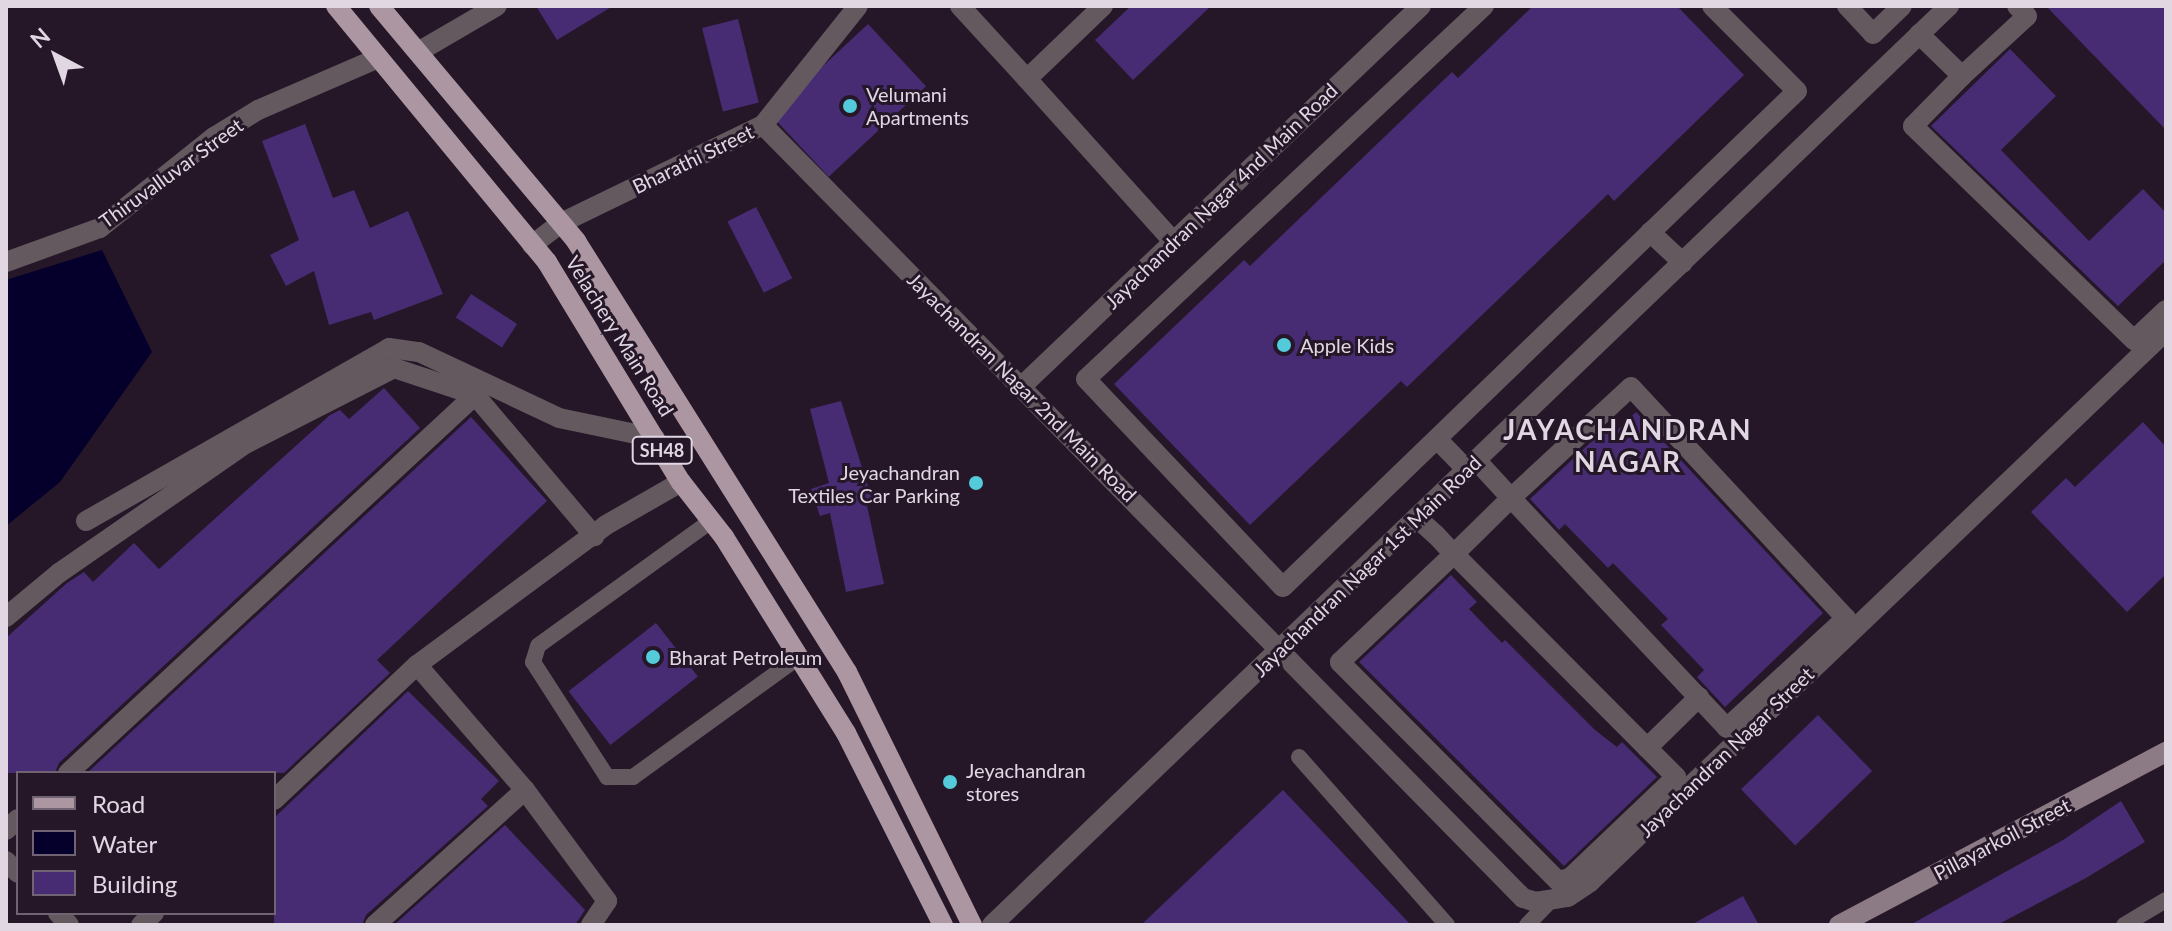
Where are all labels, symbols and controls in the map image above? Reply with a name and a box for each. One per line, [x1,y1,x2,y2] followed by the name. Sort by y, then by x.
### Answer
[16,16,96,96] north arrow
[25,22,55,53] text: N
[1100,78,1342,314] street label: Jayachandran Nagar 4nd Main Road
[866,82,969,129] place label: Velumani Apartments
[841,97,859,115] marker: Velumani Apartments
[94,113,248,233] street label: Thiruvalluvar Street
[629,119,757,199] street label: Bharathi Street
[561,251,679,421] street label: Velachery Main Road
[902,267,1142,507] street label: Jayachandran Nagar 2nd Main Road
[1300,333,1394,357] place label: Apple Kids
[1275,336,1293,354] marker: Apple Kids
[1503,412,1753,478] district label: JAYACHANDRAN NAGAR
[630,436,694,464] road number: SH48
[1248,450,1486,682] street label: Jayachandran Nagar 1st Main Road
[788,460,960,507] place label: Jeyachandran Textiles Car Parking
[967,474,985,492] marker: Jeyachandran Textiles Car Parking
[669,645,822,669] place label: Bharat Petroleum
[644,648,662,666] marker: Bharat Petroleum
[1633,662,1819,842] street label: Jayachandran Nagar Street
[966,758,1086,805] place label: Jeyachandran stores
[16,771,276,915] legend
[941,773,959,791] marker: Jeyachandran stores
[92,789,145,818] text: Road
[1930,793,2074,885] street label: Pillayarkoil Street
[92,829,157,858] text: Water
[92,869,177,898] text: Building

